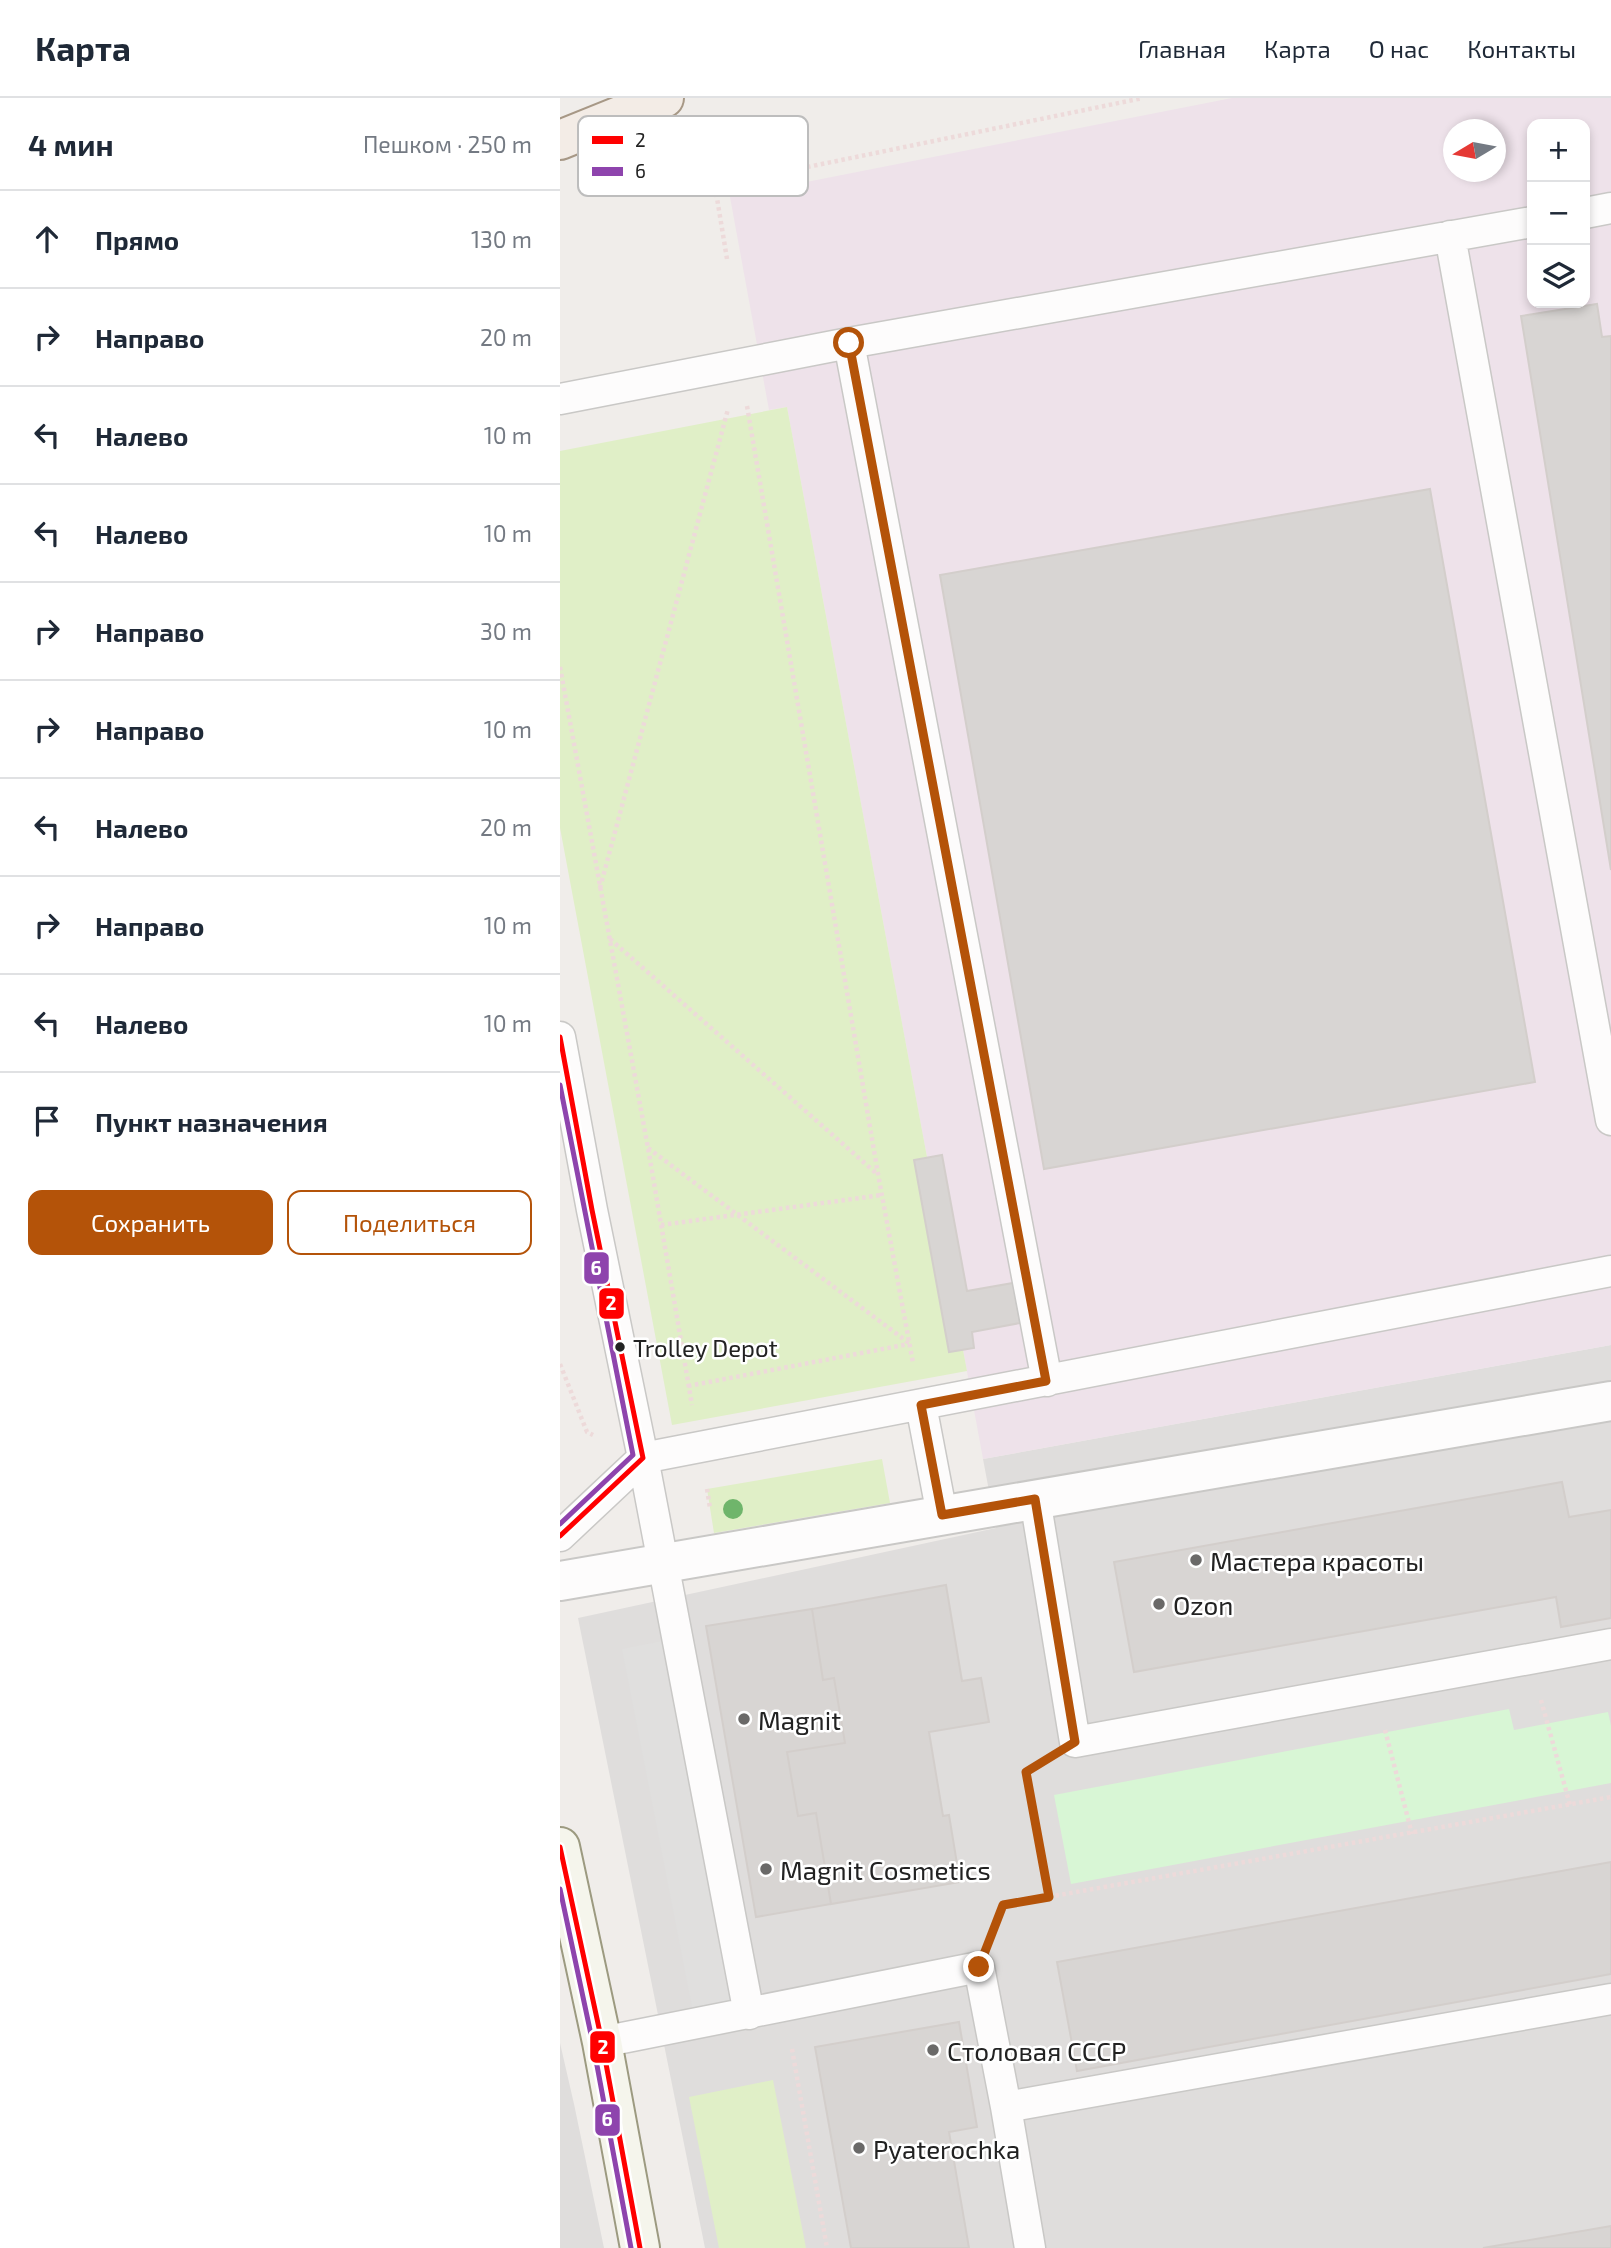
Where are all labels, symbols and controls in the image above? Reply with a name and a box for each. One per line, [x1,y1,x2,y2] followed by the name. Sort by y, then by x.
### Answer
[35,28,131,68] text: Карта
[1138,34,1226,63] text: Главная
[1264,34,1331,63] text: Карта
[1369,34,1429,63] text: О нас
[1467,34,1576,63] text: Контакты
[578,116,808,196] legend
[1443,119,1506,182] north arrow
[1527,119,1590,308] map controls
[1527,119,1590,182] button: +
[28,126,114,162] text: 4 мин
[635,128,646,151] text: 2
[363,130,532,158] text: Пешком · 250 m
[635,159,646,182] text: 6
[1527,182,1590,245] button: −
[28,220,66,258] icon: ahead
[95,224,179,255] text: Прямо
[471,225,532,253] text: 130 m
[1527,245,1590,308] button: layers
[28,318,66,356] icon: right
[95,322,204,353] text: Направо
[480,323,532,351] text: 20 m
[833,327,864,358] route start
[28,416,66,454] icon: left
[95,420,188,451] text: Налево
[484,421,532,449] text: 10 m
[28,514,66,552] icon: left
[95,518,188,549] text: Налево
[484,519,532,547] text: 10 m
[28,612,66,650] icon: right
[95,616,204,647] text: Направо
[480,617,532,645] text: 30 m
[28,710,66,748] icon: right
[95,714,204,745] text: Направо
[484,715,532,743] text: 10 m
[28,808,66,846] icon: left
[95,812,188,843] text: Налево
[480,813,532,841] text: 20 m
[28,906,66,944] icon: right
[95,910,204,941] text: Направо
[484,911,532,939] text: 10 m
[28,1004,66,1042] icon: left
[95,1008,188,1039] text: Налево
[484,1009,532,1037] text: 10 m
[28,1102,66,1140] icon: arrive
[95,1106,328,1137] text: Пункт назначения
[28,1190,273,1255] button: Сохранить
[287,1190,532,1255] button: Поделиться
[583,1251,610,1285] line badge: 6
[590,1256,602,1279] text: 6
[598,1287,625,1320] line badge: 2
[605,1291,617,1314] text: 2
[633,1333,778,1362] place label: Trolley Depot
[613,1340,627,1354] marker: Trolley Depot
[1210,1545,1424,1576] place label: Мастера красоты
[1188,1552,1204,1568] marker: Мастера красоты
[1173,1589,1233,1620] place label: Ozon
[1151,1596,1167,1612] marker: Ozon
[758,1704,841,1735] place label: Magnit
[736,1711,752,1727] marker: Magnit
[780,1854,991,1885] place label: Magnit Cosmetics
[758,1861,774,1877] marker: Magnit Cosmetics
[963,1951,994,1982] route end
[589,2030,616,2064] line badge: 2
[597,2035,609,2058] text: 2
[947,2035,1126,2066] place label: Столовая СССР
[925,2042,941,2058] marker: Столовая СССР
[594,2103,621,2137] line badge: 6
[601,2107,613,2130] text: 6
[873,2133,1020,2164] place label: Pyaterochka
[851,2140,867,2156] marker: Pyaterochka

